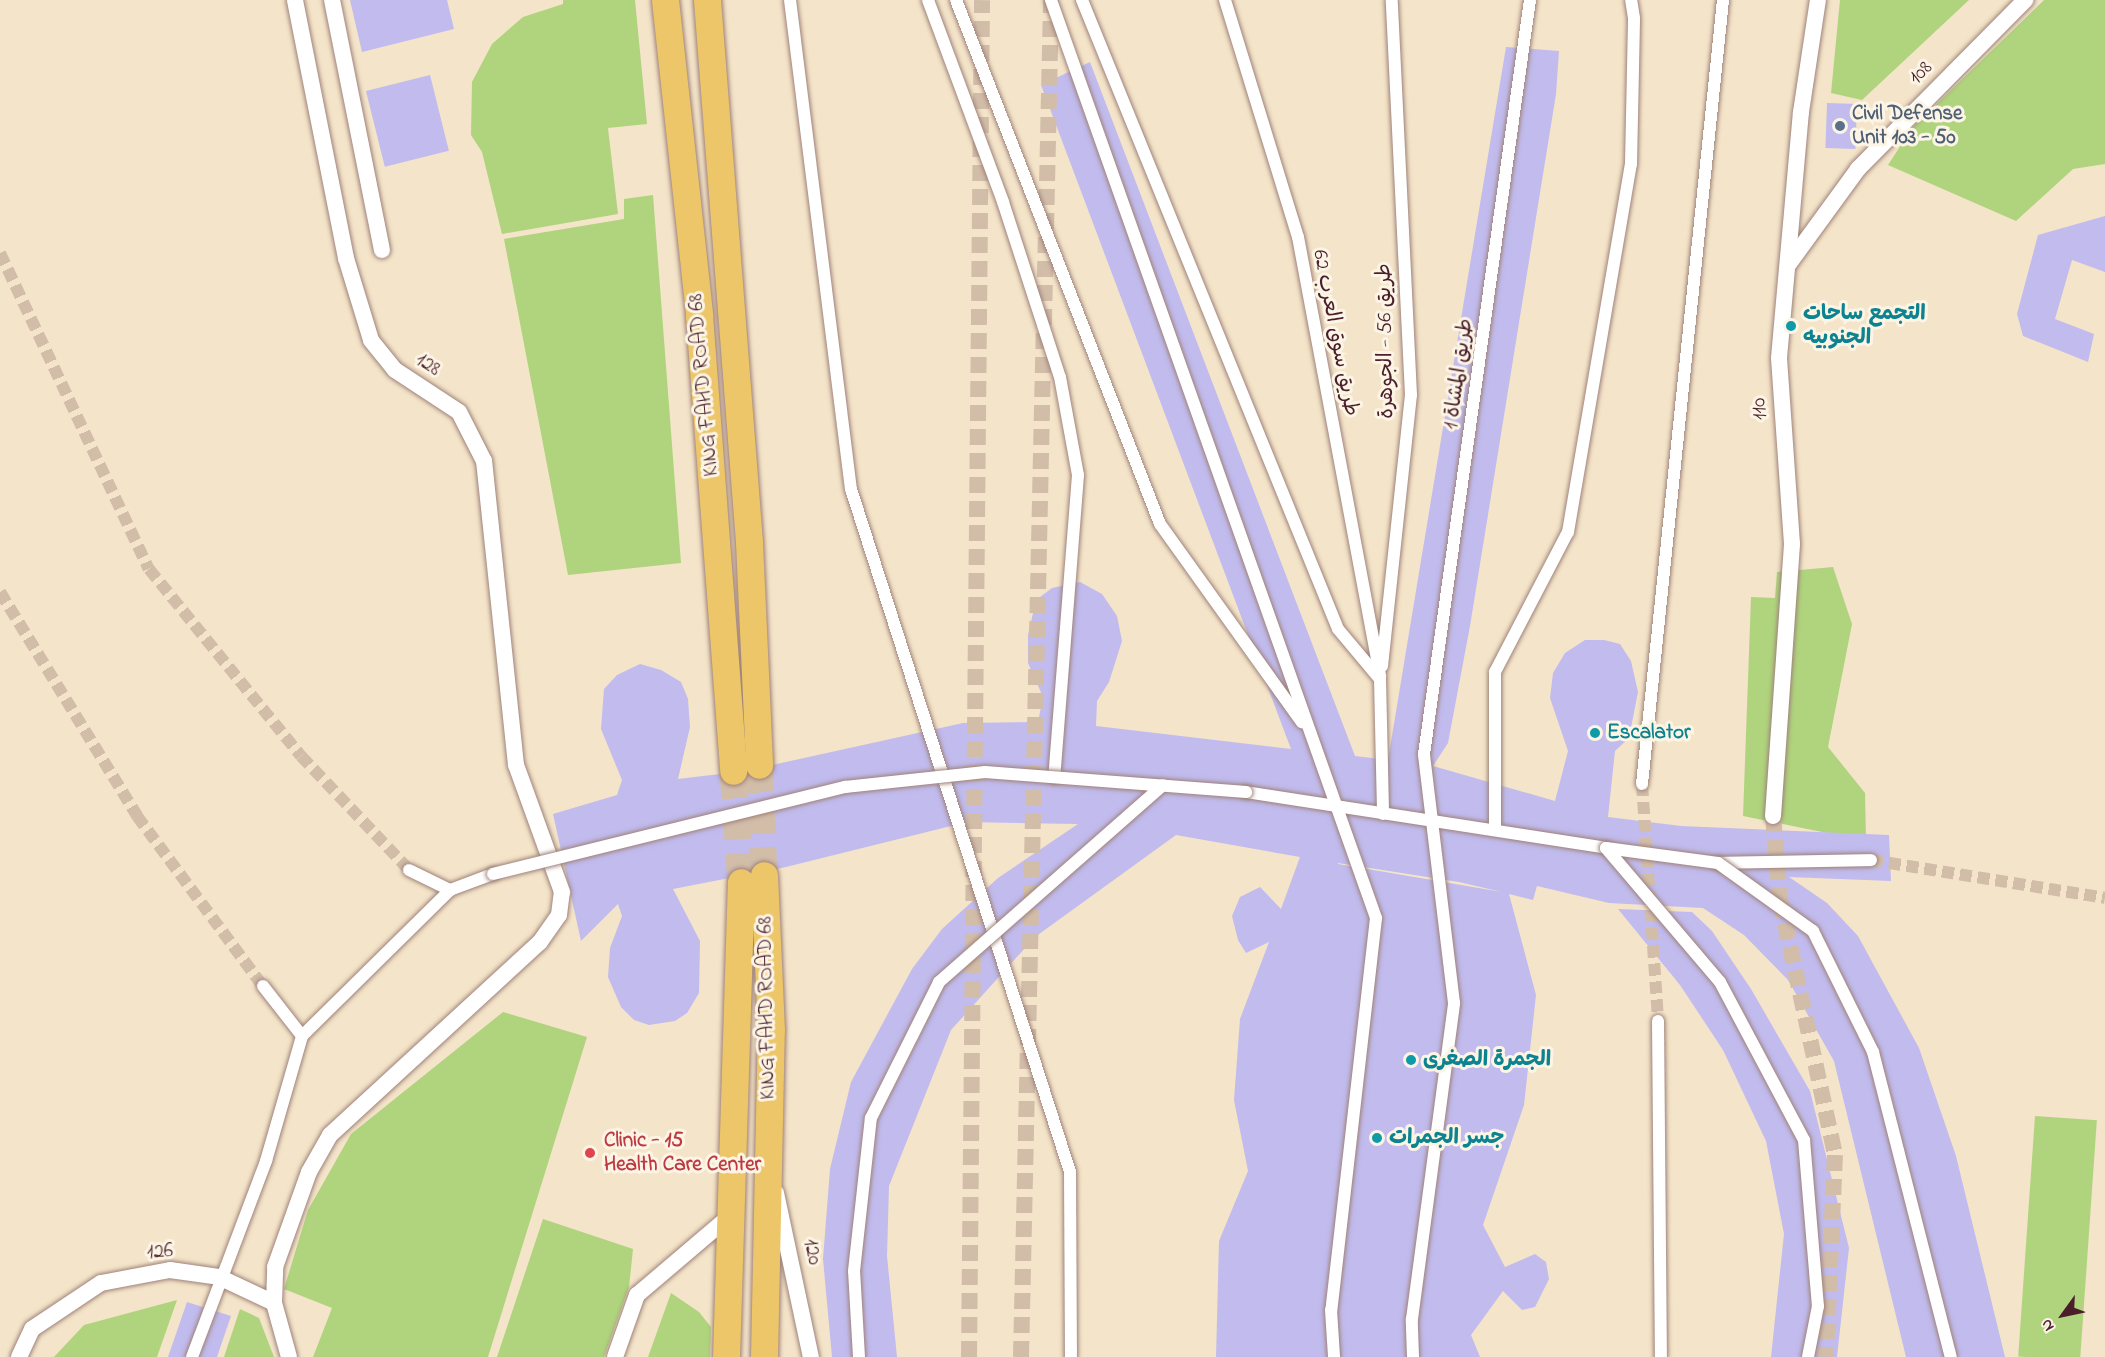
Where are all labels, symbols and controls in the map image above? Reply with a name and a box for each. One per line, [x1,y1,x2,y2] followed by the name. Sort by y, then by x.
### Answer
[1904,56,1938,90] street label: 108
[1852,101,1962,151] place label: Civil Defense Unit 103 - 50
[1833,119,1847,133] marker: Civil Defense Unit 103 - 50
[1307,248,1363,418] street label: طريق سوق العرب 62
[1372,263,1400,419] street label: طريق 56 - الجوهرة
[683,293,725,477] street label: KING FAHD ROAD 68
[1803,301,1926,351] place label: التجمع ساحات الجنوبيه
[1439,317,1479,431] street label: طريق المشاة 1
[1784,319,1798,333] marker: التجمع ساحات الجنوبيه
[411,348,445,382] street label: 128
[1747,397,1773,421] street label: 110
[1607,720,1690,746] place label: Escalator
[1588,726,1602,740] marker: Escalator
[753,916,781,1100] street label: KING FAHD ROAD 68
[1423,1047,1551,1073] place label: الجمرة الصغرى
[1404,1053,1418,1067] marker: الجمرة الصغرى
[1389,1125,1504,1151] place label: جسر الجمرات
[604,1128,761,1178] place label: Clinic - 15 Health Care Center
[1370,1131,1384,1145] marker: جسر الجمرات
[581,1144,599,1162] marker: Clinic - 15 Health Care Center
[797,1237,827,1267] street label: 120
[146,1238,174,1266] street label: 126
[2033,1285,2093,1345] north arrow
[2035,1314,2061,1336] text: N

